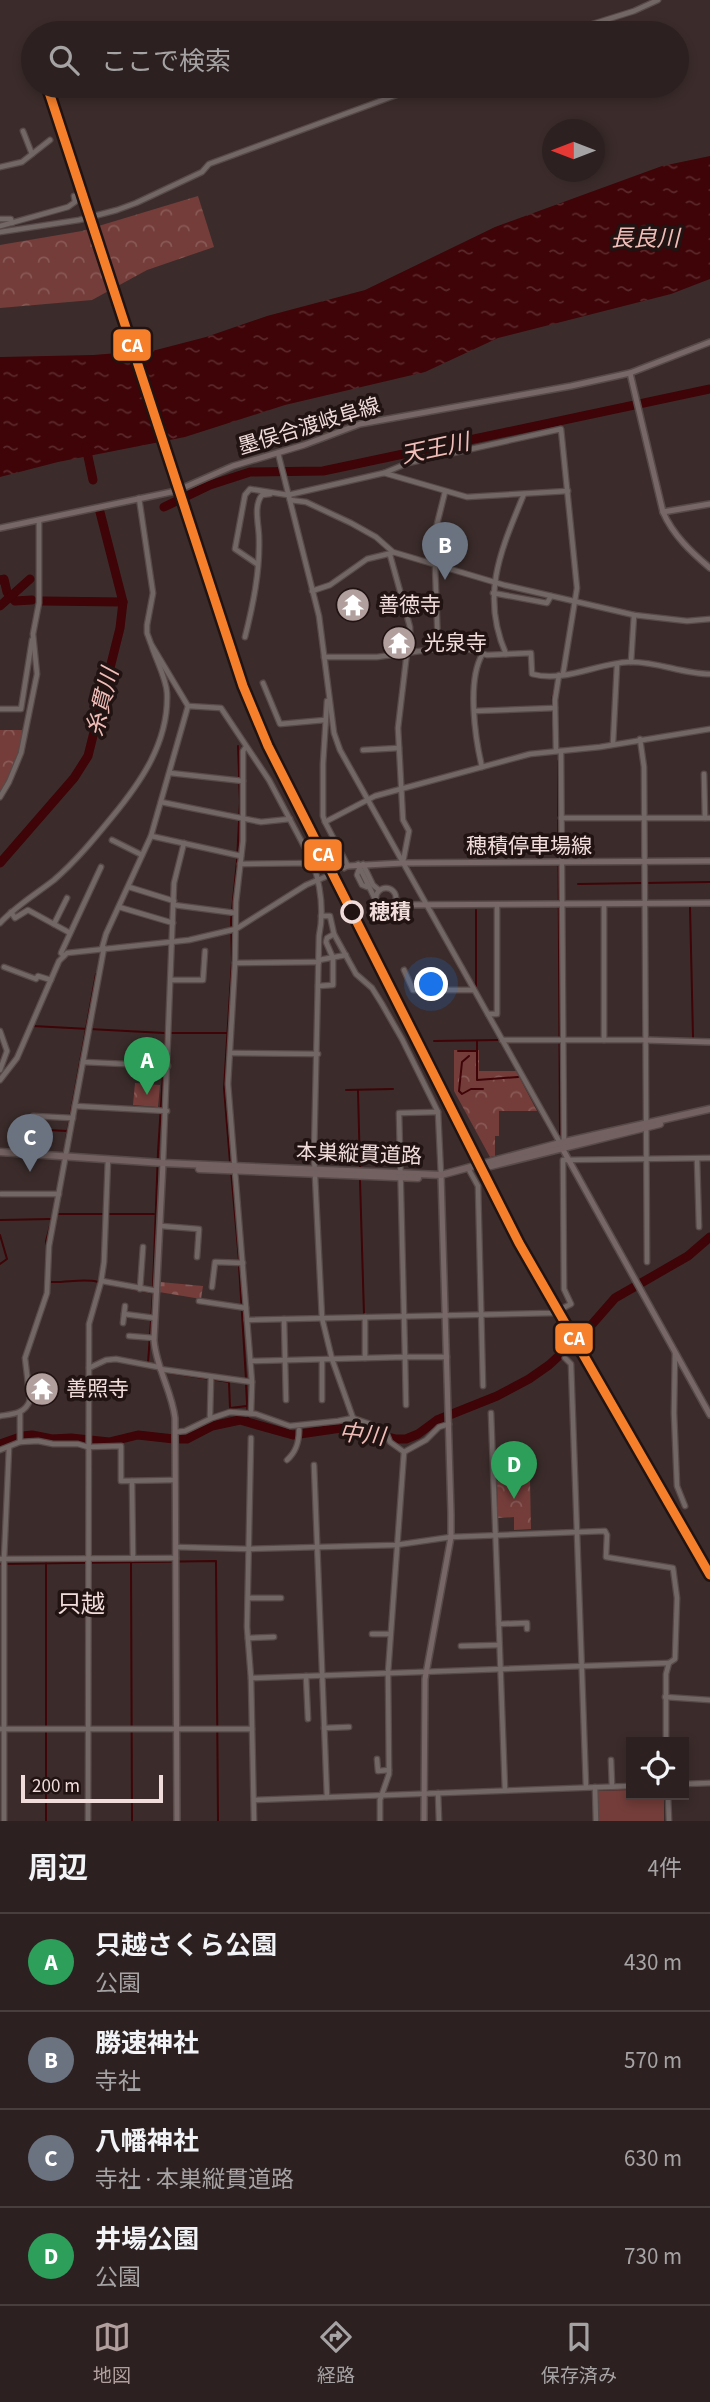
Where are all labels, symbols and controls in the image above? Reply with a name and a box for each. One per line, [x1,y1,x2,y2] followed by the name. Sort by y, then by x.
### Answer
[21,21,689,98] search box
[45,41,83,79] icon: search
[101,43,231,80] text: ここで検索
[542,119,605,182] north arrow
[611,222,683,255] water label: 長良川
[112,328,152,362] line badge: CA
[121,333,143,360] text: CA
[234,390,384,462] street label: 墨俣合渡岐阜線
[398,425,475,472] water label: 天王川
[422,522,468,580] pin: B
[334,586,372,624] temple icon: 善徳寺
[378,590,441,620] place label: 善徳寺
[380,624,418,662] temple icon: 光泉寺
[424,628,487,658] place label: 光泉寺
[78,662,128,740] water label: 糸貫川
[466,831,592,861] street label: 穂積停車場線
[303,838,343,872] line badge: CA
[312,842,334,869] text: CA
[369,897,411,927] place label: 穂積
[341,901,363,923] marker: 穂積
[414,967,448,1001] your location
[124,1037,170,1095] pin: A
[7,1114,53,1172] pin: C
[296,1137,422,1171] street label: 本巣縦貫道路
[554,1322,594,1355] line badge: CA
[563,1326,585,1353] text: CA
[23,1370,61,1408] temple icon: 善照寺
[66,1374,129,1404] place label: 善照寺
[337,1416,390,1454] water label: 中川
[491,1441,537,1499] pin: D
[57,1587,105,1622] district label: 只越
[626,1737,689,1800] map controls
[626,1737,689,1800] button: locate
[21,1772,163,1804] scale bar
[32,1773,80,1800] text: 200 m
[28,1847,88,1890] text: 周辺
[648,1852,682,1885] text: 4件
[95,1927,277,1964] text: 只越さくら公園
[44,1946,58,1979] text: A
[624,1946,682,1979] text: 430 m
[95,1967,141,2000] text: 公園
[95,2025,199,2062] text: 勝速神社
[44,2044,58,2077] text: B
[624,2044,682,2077] text: 570 m
[95,2065,141,2098] text: 寺社
[95,2123,199,2160] text: 八幡神社
[44,2142,58,2175] text: C
[624,2142,682,2175] text: 630 m
[95,2163,294,2196] text: 寺社 · 本巣縦貫道路
[95,2221,199,2258] text: 井場公園
[44,2240,58,2273] text: D
[624,2240,682,2273] text: 730 m
[95,2261,141,2294] text: 公園
[93,2318,131,2390] tab: 地図
[317,2318,355,2390] tab: 経路
[541,2318,617,2390] tab: 保存済み

